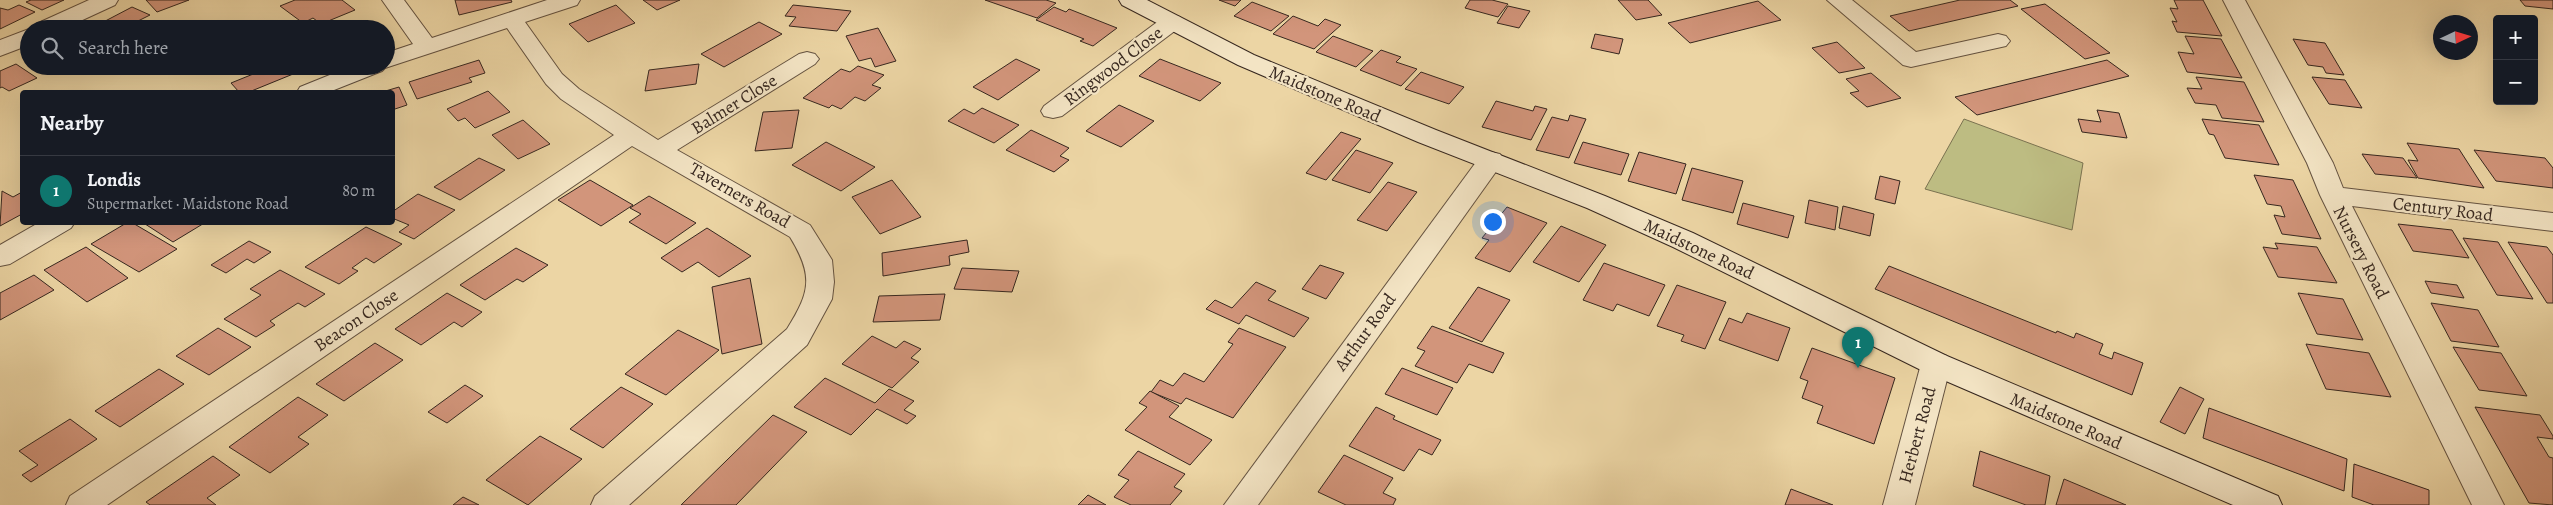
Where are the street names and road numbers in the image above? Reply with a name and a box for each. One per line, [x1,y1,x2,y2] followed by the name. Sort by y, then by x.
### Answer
[1059,21,1167,111] street label: Ringwood Close
[1265,60,1385,128] street label: Maidstone Road
[687,68,781,140] street label: Balmer Close
[685,156,795,234] street label: Taverners Road
[2392,191,2495,227] street label: Century Road
[2327,202,2395,303] street label: Nursery Road
[1640,213,1758,285] street label: Maidstone Road
[309,283,403,357] street label: Beacon Close
[1328,288,1401,376] street label: Arthur Road
[1893,384,1942,486] street label: Herbert Road
[2006,387,2126,455] street label: Maidstone Road

